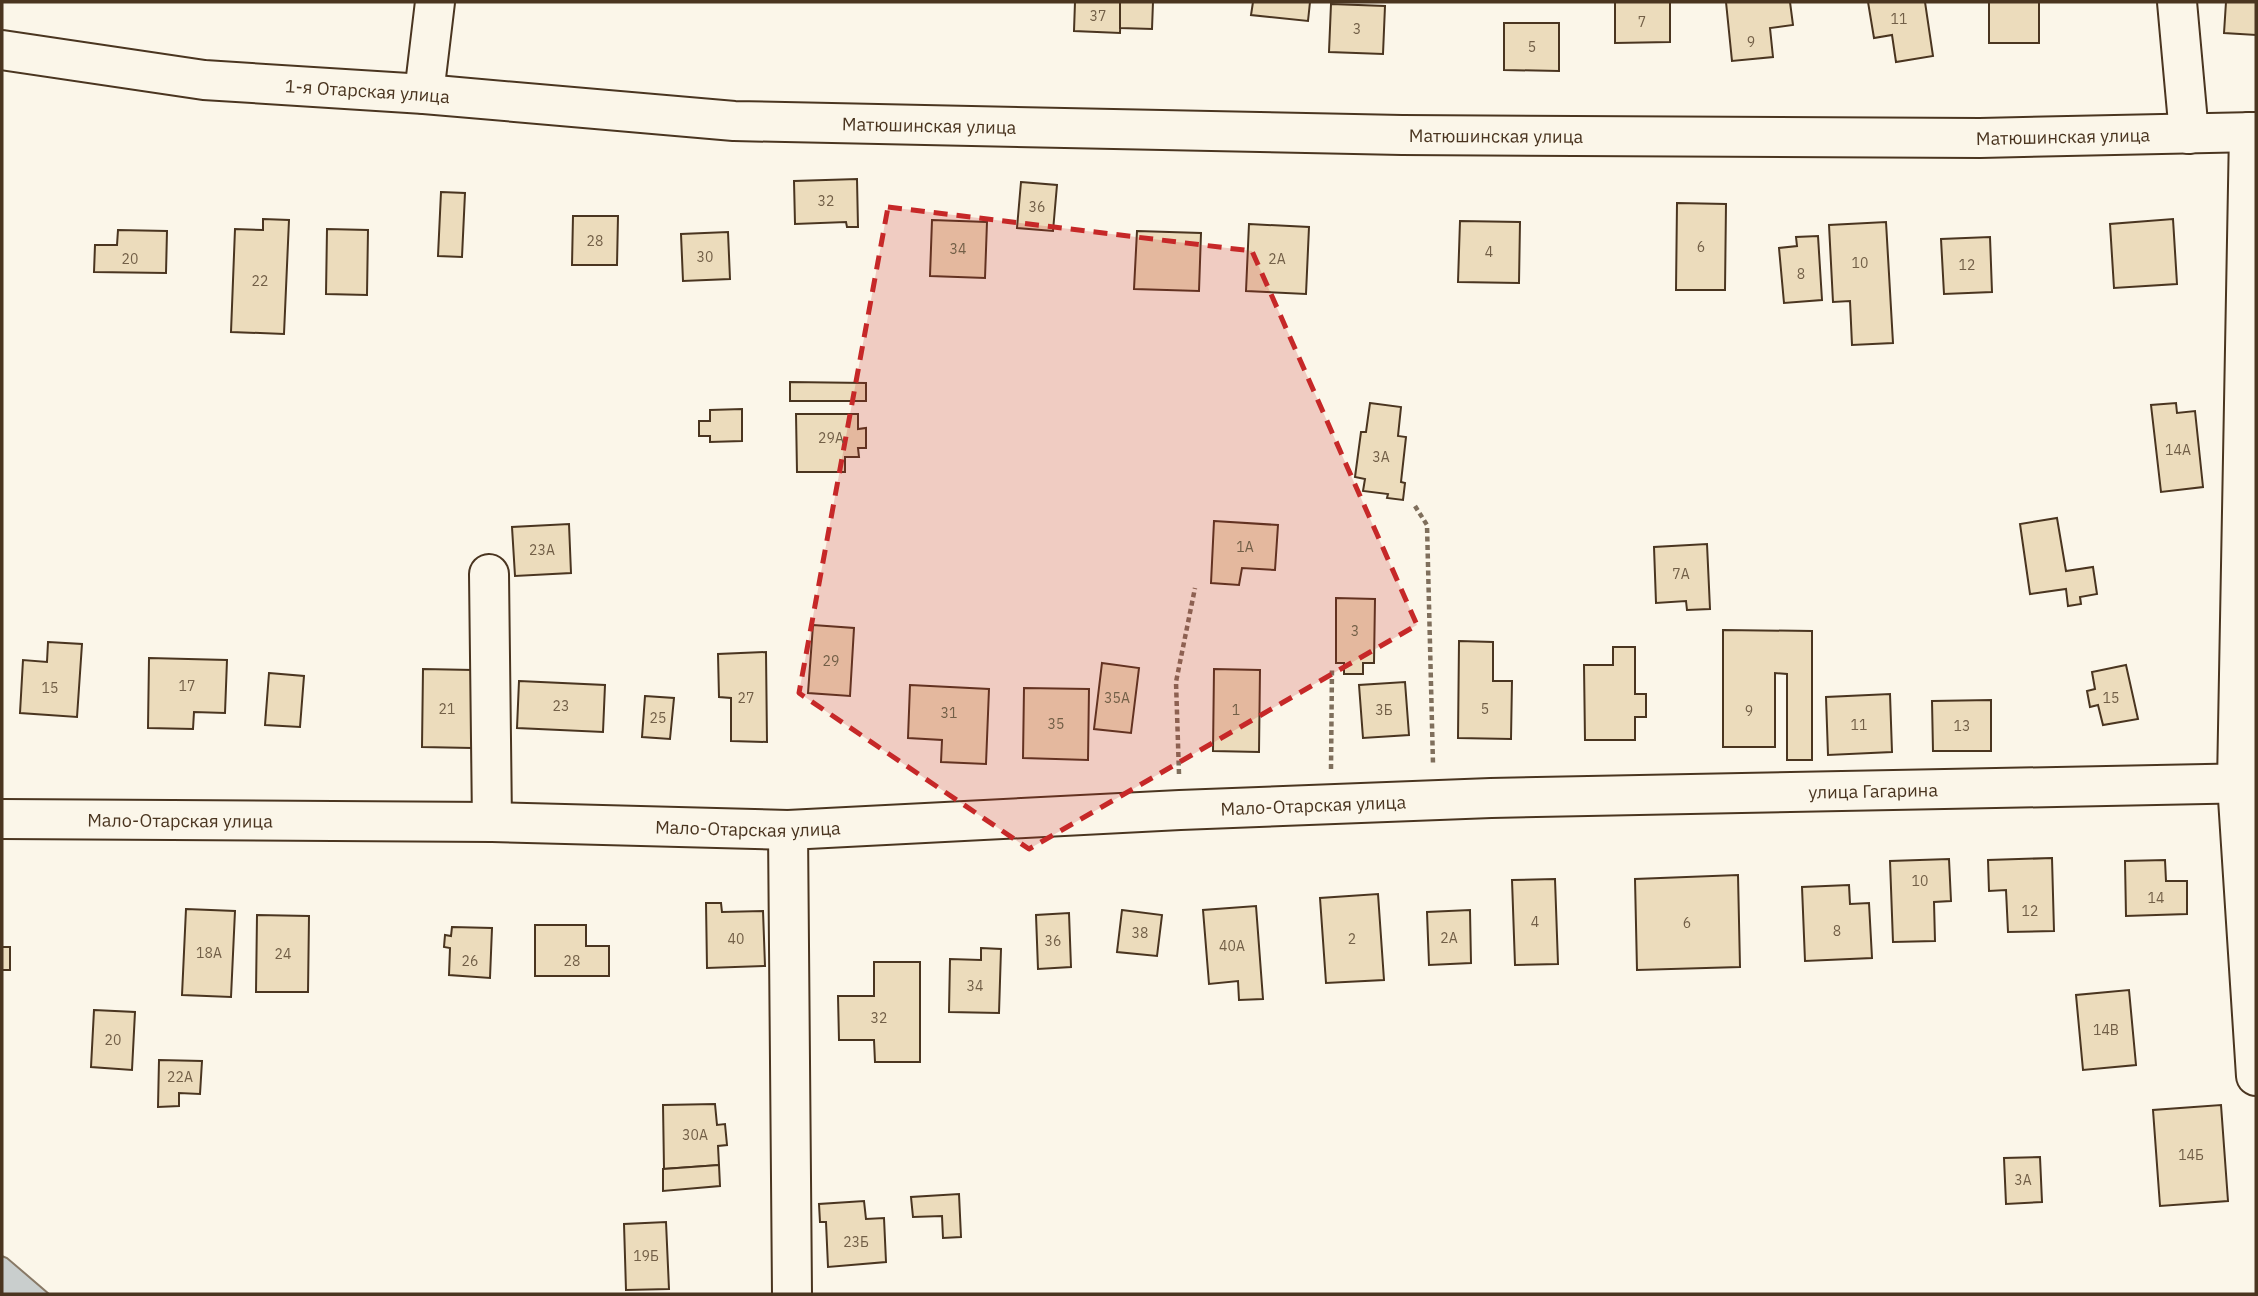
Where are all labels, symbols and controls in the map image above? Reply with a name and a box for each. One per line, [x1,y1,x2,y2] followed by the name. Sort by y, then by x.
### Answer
[1090,7,1106,25] house number: 37
[1891,10,1907,28] house number: 11
[1638,13,1646,31] house number: 7
[1353,20,1361,38] house number: 3
[1747,33,1755,51] house number: 9
[1528,38,1536,56] house number: 5
[284,74,451,108] street label: 1-я Отарская улица
[842,112,1017,138] street label: Матюшинская улица
[1976,123,2151,150] street label: Матюшинская улица
[1409,124,1584,147] street label: Матюшинская улица
[818,192,834,210] house number: 32
[1029,198,1045,216] house number: 36
[587,232,603,250] house number: 28
[1697,238,1705,256] house number: 6
[950,240,966,258] house number: 34
[1485,243,1493,261] house number: 4
[697,248,713,266] house number: 30
[122,250,138,268] house number: 20
[1268,250,1286,268] house number: 2А
[1852,254,1868,272] house number: 10
[1959,256,1975,274] house number: 12
[1797,265,1805,283] house number: 8
[252,272,268,290] house number: 22
[818,429,844,447] house number: 29А
[2165,441,2191,459] house number: 14А
[1372,448,1390,466] house number: 3А
[1236,538,1254,556] house number: 1А
[529,541,555,559] house number: 23А
[1672,565,1690,583] house number: 7А
[1351,622,1359,640] house number: 3
[823,652,839,670] house number: 29
[179,677,195,695] house number: 17
[42,679,58,697] house number: 15
[738,689,754,707] house number: 27
[1104,689,1130,707] house number: 35А
[2103,689,2119,707] house number: 15
[553,697,569,715] house number: 23
[439,700,455,718] house number: 21
[1481,700,1489,718] house number: 5
[1232,701,1240,719] house number: 1
[1375,701,1393,719] house number: 3Б
[1745,702,1753,720] house number: 9
[941,704,957,722] house number: 31
[650,709,666,727] house number: 25
[1048,715,1064,733] house number: 35
[1851,716,1867,734] house number: 11
[1954,717,1970,735] house number: 13
[1808,778,1938,803] street label: улица Гагарина
[1220,790,1407,820] street label: Мало-Отарская улица
[87,808,273,832] street label: Мало-Отарская улица
[655,815,842,842] street label: Мало-Отарская улица
[1912,872,1928,890] house number: 10
[2148,889,2164,907] house number: 14
[2022,902,2038,920] house number: 12
[1531,913,1539,931] house number: 4
[1683,914,1691,932] house number: 6
[1833,922,1841,940] house number: 8
[1132,924,1148,942] house number: 38
[1440,929,1458,947] house number: 2А
[728,930,744,948] house number: 40
[1348,930,1356,948] house number: 2
[1045,932,1061,950] house number: 36
[1219,937,1245,955] house number: 40А
[196,944,222,962] house number: 18А
[275,945,291,963] house number: 24
[462,952,478,970] house number: 26
[564,952,580,970] house number: 28
[967,977,983,995] house number: 34
[871,1009,887,1027] house number: 32
[2093,1021,2119,1039] house number: 14В
[105,1031,121,1049] house number: 20
[167,1068,193,1086] house number: 22А
[682,1126,708,1144] house number: 30А
[2178,1146,2204,1164] house number: 14Б
[2014,1171,2032,1189] house number: 3А
[843,1233,869,1251] house number: 23Б
[633,1247,659,1265] house number: 19Б

